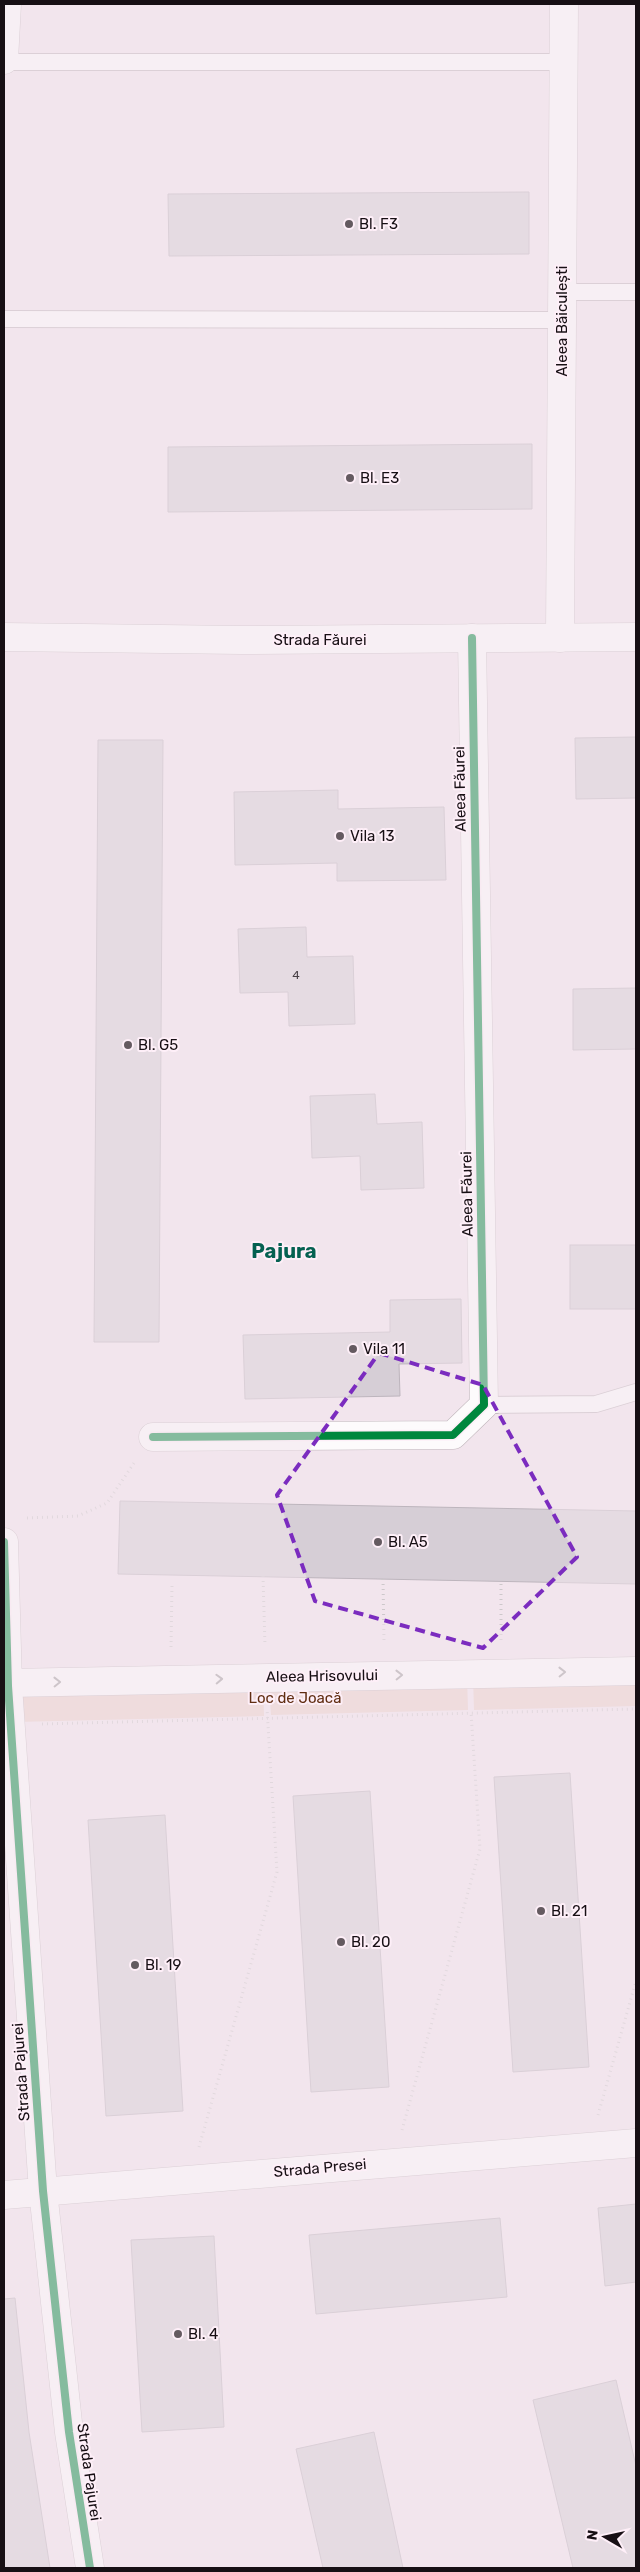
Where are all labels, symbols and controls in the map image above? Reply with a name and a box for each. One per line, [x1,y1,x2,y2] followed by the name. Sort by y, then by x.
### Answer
[359,215,398,233] place label: Bl. F3
[343,218,355,230] marker: Bl. F3
[553,266,571,376] street label: Aleea Băiculești
[360,469,399,487] place label: Bl. E3
[344,472,356,484] marker: Bl. E3
[273,631,367,649] street label: Strada Făurei
[450,746,470,832] street label: Aleea Făurei
[350,827,394,845] place label: Vila 13
[334,830,346,842] marker: Vila 13
[292,968,300,982] house number: 4
[138,1036,178,1054] place label: Bl. G5
[122,1039,134,1051] marker: Bl. G5
[457,1151,477,1237] street label: Aleea Făurei
[251,1239,317,1263] district label: Pajura
[363,1340,405,1358] place label: Vila 11
[347,1343,359,1355] marker: Vila 11
[388,1533,428,1551] place label: Bl. A5
[372,1536,384,1548] marker: Bl. A5
[266,1666,378,1686] street label: Aleea Hrisovului
[558,1667,566,1678] one-way arrow
[396,1670,403,1680] one-way arrow
[216,1673,224,1684] one-way arrow
[54,1677,61,1687] one-way arrow
[249,1689,341,1707] park label: Loc de Joacă
[551,1902,587,1920] place label: Bl. 21
[535,1905,547,1917] marker: Bl. 21
[351,1933,390,1951] place label: Bl. 20
[335,1936,347,1948] marker: Bl. 20
[145,1956,182,1974] place label: Bl. 19
[129,1959,141,1971] marker: Bl. 19
[9,2022,33,2122] street label: Strada Pajurei
[273,2155,367,2181] street label: Strada Presei
[188,2325,218,2343] place label: Bl. 4
[172,2328,184,2340] marker: Bl. 4
[73,2422,105,2522] street label: Strada Pajurei
[580,2512,630,2562] north arrow
[583,2529,602,2541] text: N

